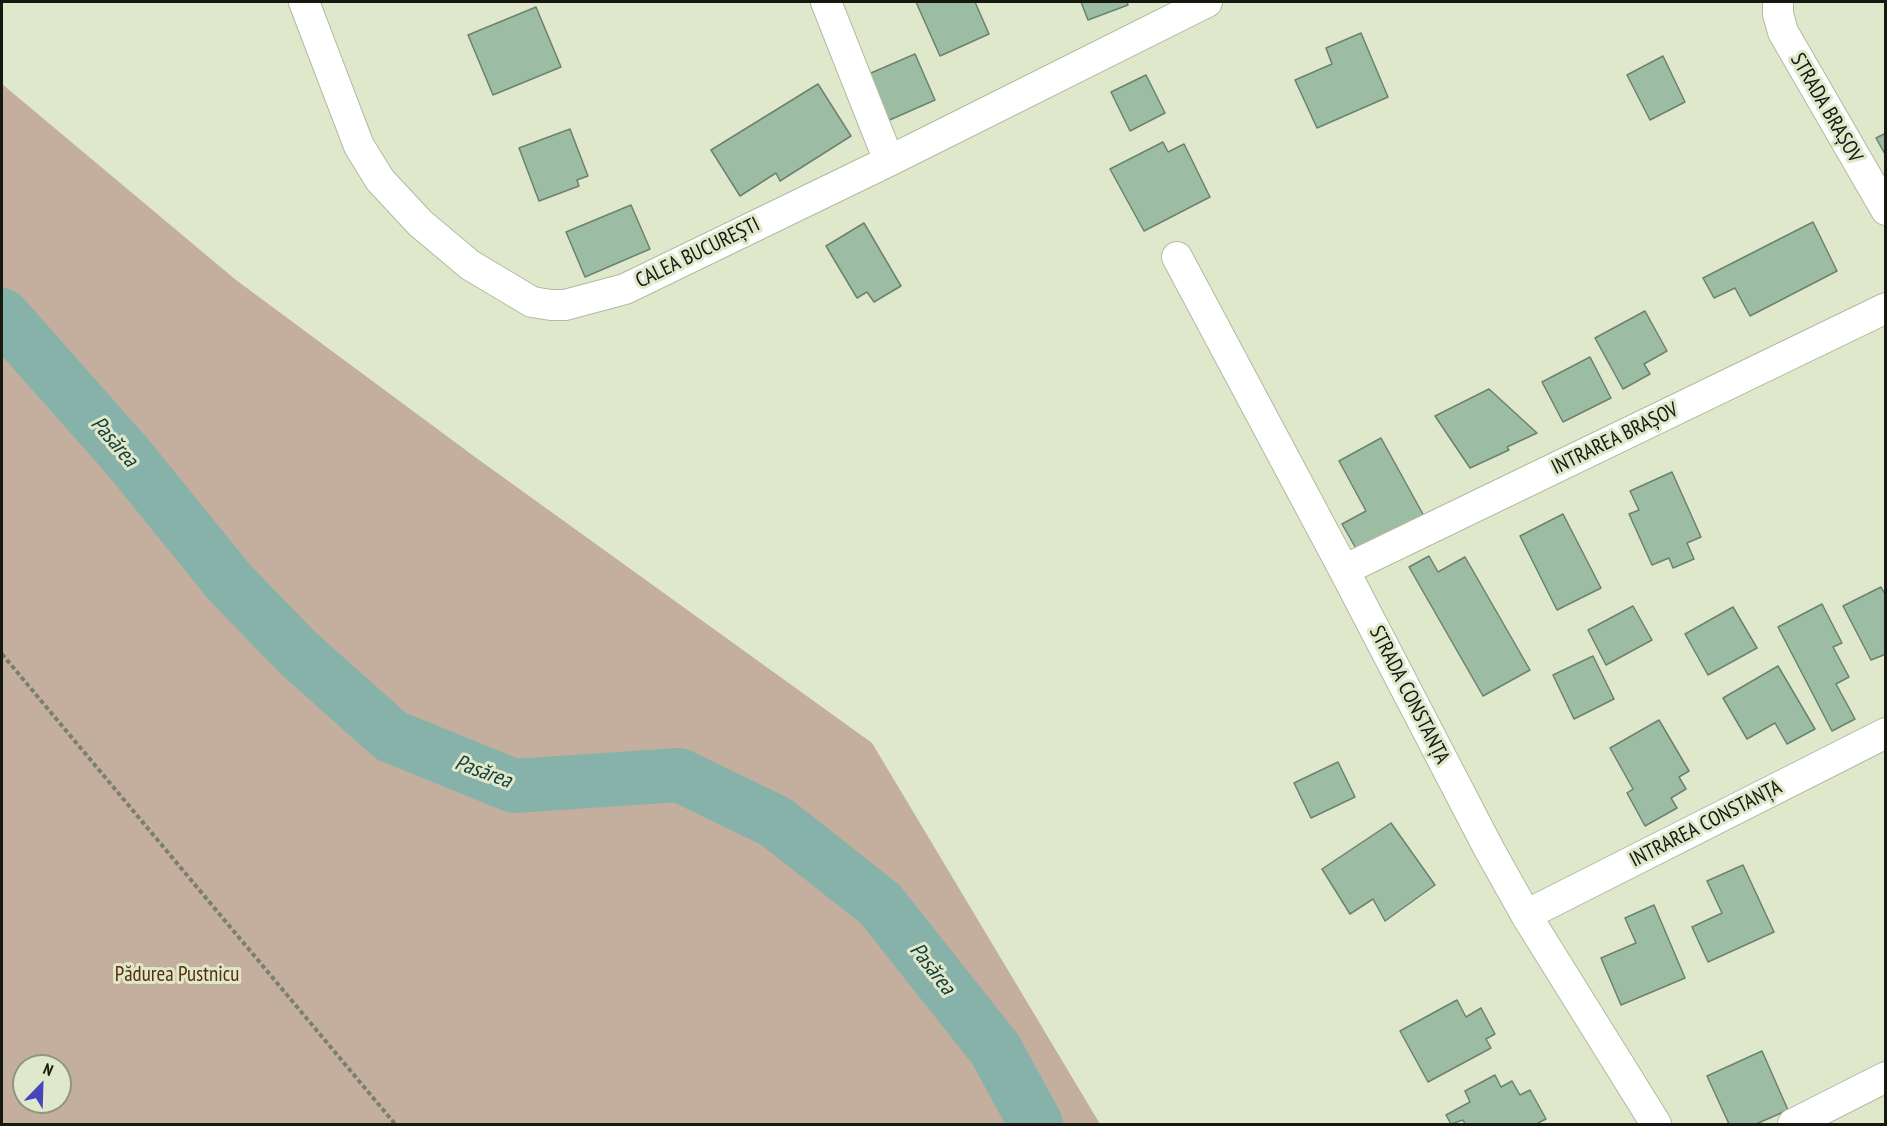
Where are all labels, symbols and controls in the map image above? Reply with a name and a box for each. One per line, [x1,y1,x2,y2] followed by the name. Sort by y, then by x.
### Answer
[1785,49,1867,167] street label: STRADA BRAȘOV
[632,212,764,294] street label: CALEA BUCUREȘTI
[1548,397,1682,481] street label: INTRAREA BRAȘOV
[85,411,143,473] water label: Pasărea
[1363,622,1455,768] street label: STRADA CONSTANȚA
[451,750,515,794] water label: Pasărea
[1626,775,1786,873] street label: INTRAREA CONSTANȚA
[904,938,960,1000] water label: Pasărea
[115,962,239,988] park label: Pădurea Pustnicu
[12,1054,72,1114] north arrow
[40,1058,56,1080] text: N

